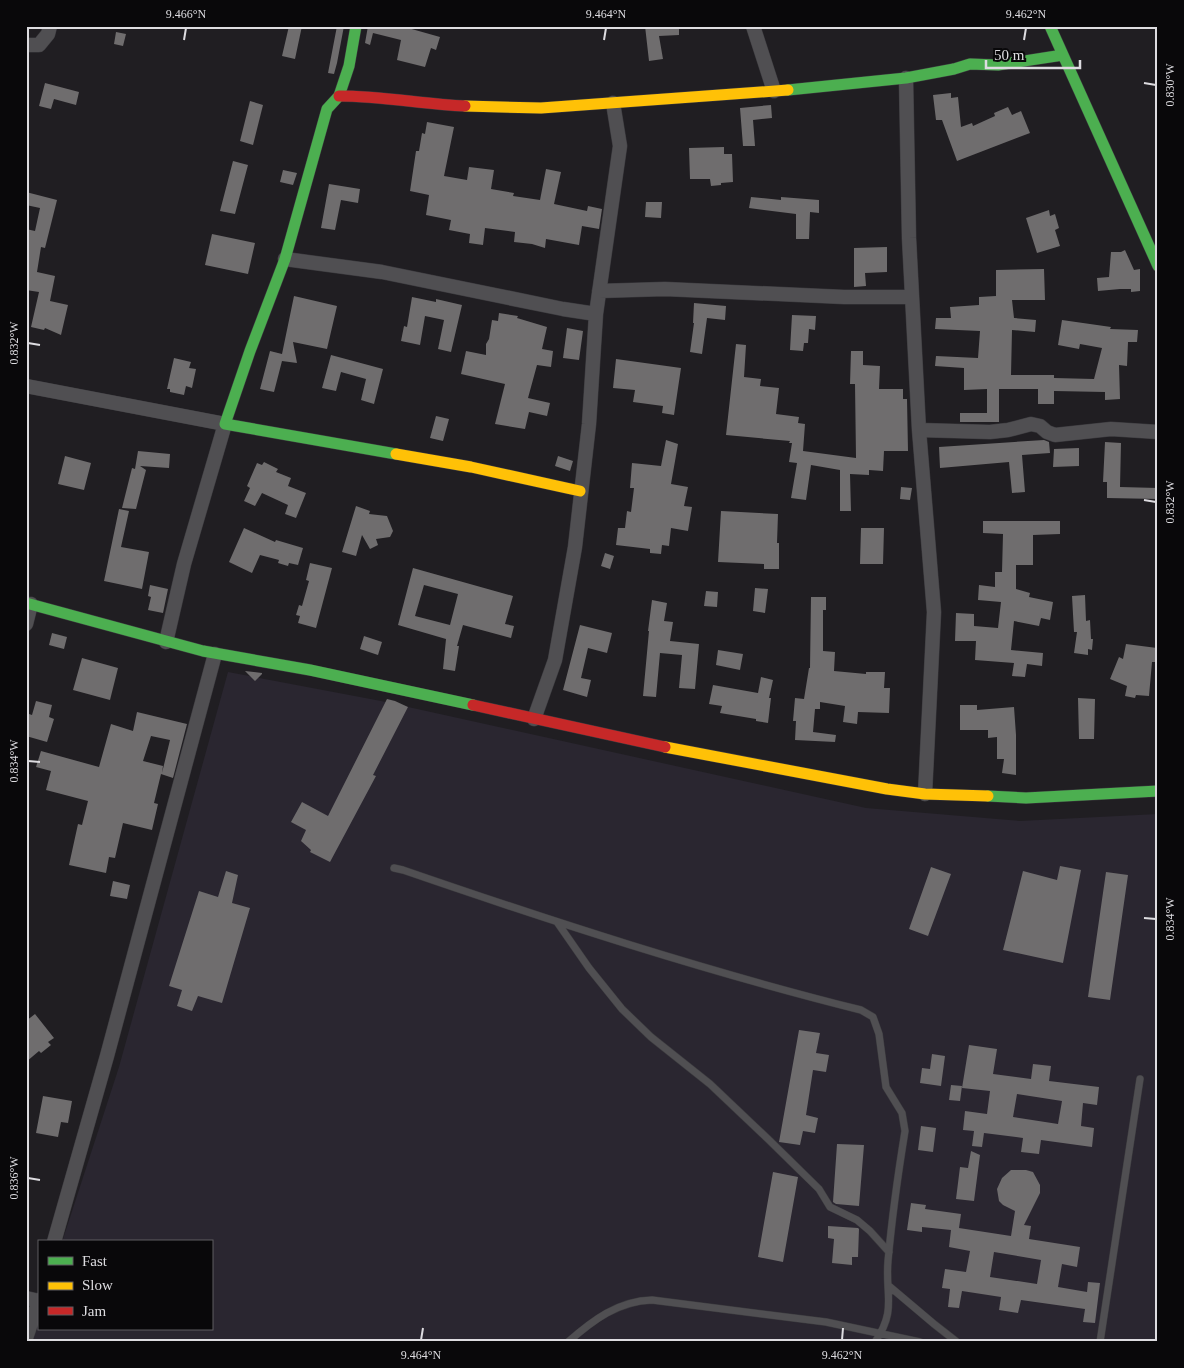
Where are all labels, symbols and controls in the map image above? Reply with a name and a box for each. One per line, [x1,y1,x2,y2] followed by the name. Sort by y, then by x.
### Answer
[166,7,207,21] text: 9.466°N
[586,7,627,21] text: 9.464°N
[1006,7,1047,21] text: 9.462°N
[986,38,1080,70] scale bar
[994,47,1025,63] text: 50 m
[1163,63,1177,107] text: 0.830°W
[7,321,21,365] text: 0.832°W
[1163,480,1177,524] text: 0.832°W
[7,739,21,783] text: 0.834°W
[1163,897,1177,941] text: 0.834°W
[7,1156,21,1200] text: 0.836°W
[38,1240,212,1330] legend
[82,1253,108,1269] text: Fast
[82,1277,113,1293] text: Slow
[82,1303,106,1319] text: Jam
[401,1348,442,1362] text: 9.464°N
[822,1348,863,1362] text: 9.462°N

